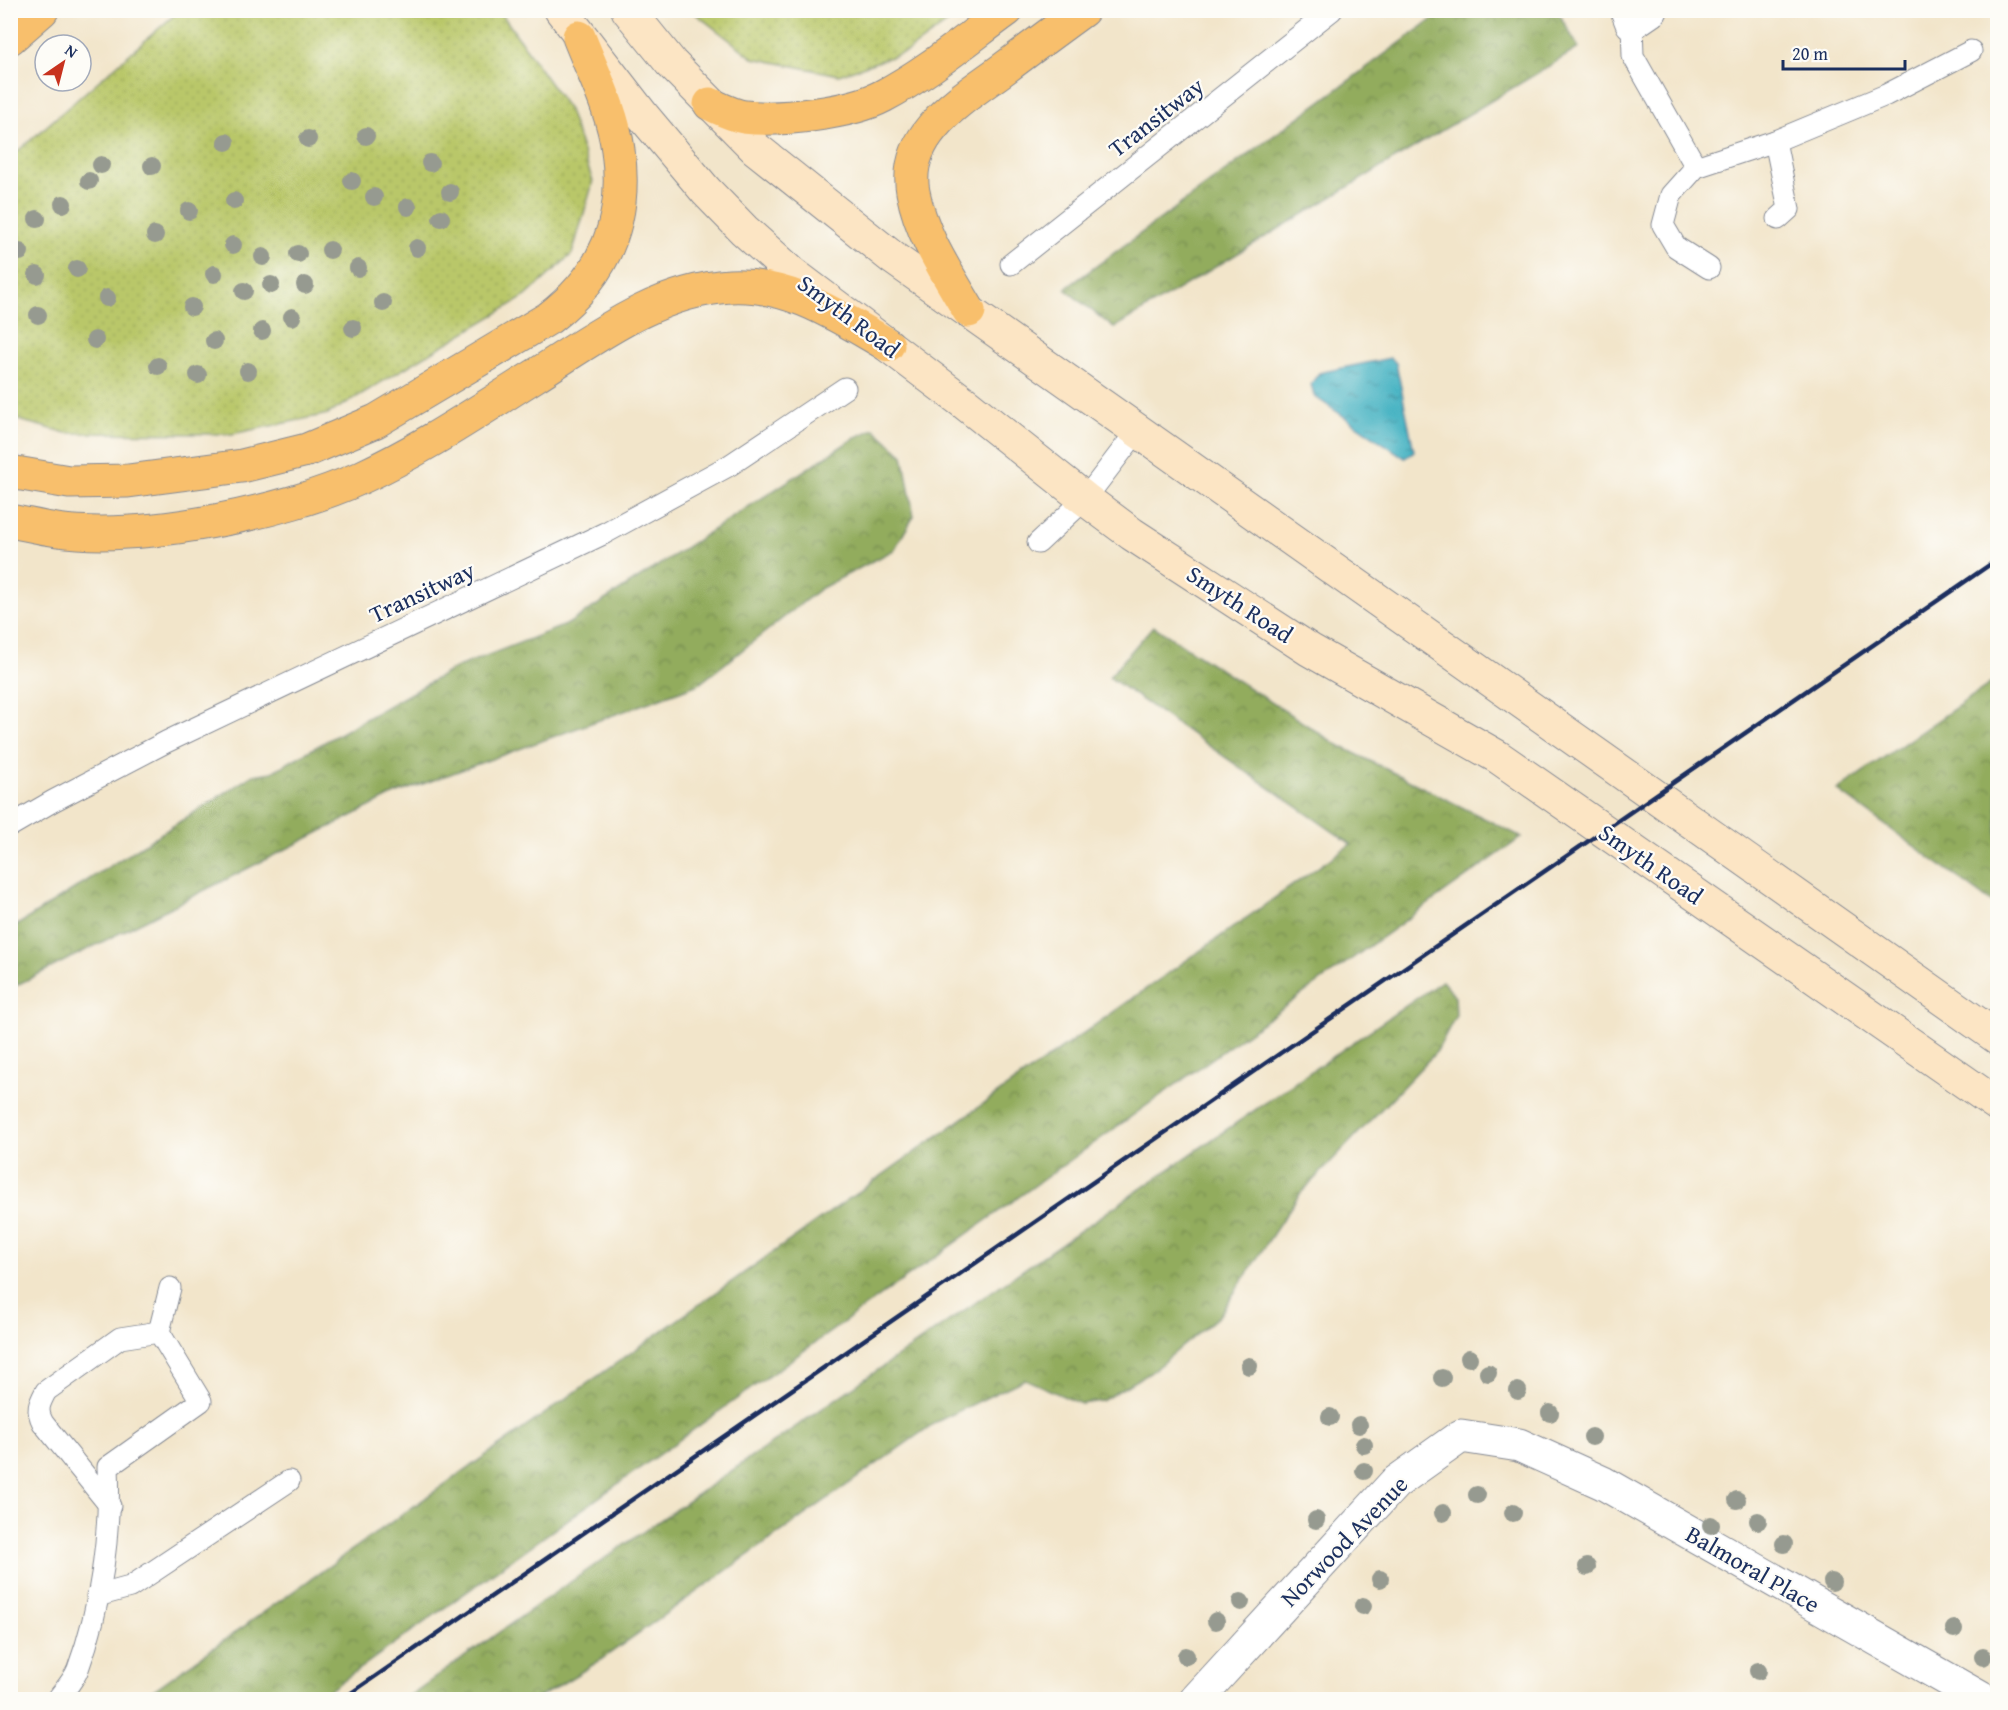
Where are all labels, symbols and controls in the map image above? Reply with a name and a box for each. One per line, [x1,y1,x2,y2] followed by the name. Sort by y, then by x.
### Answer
[33,33,93,93] north arrow
[1783,33,1904,71] scale bar
[60,38,83,64] text: N
[1792,40,1828,67] text: 20 m
[1101,69,1211,165] street label: Transitway
[790,266,908,366] street label: Smyth Road
[364,552,480,632] street label: Transitway
[1180,556,1300,652] street label: Smyth Road
[1592,815,1711,913] street label: Smyth Road
[1272,1467,1416,1615] street label: Norwood Avenue
[1680,1516,1826,1622] street label: Balmoral Place

